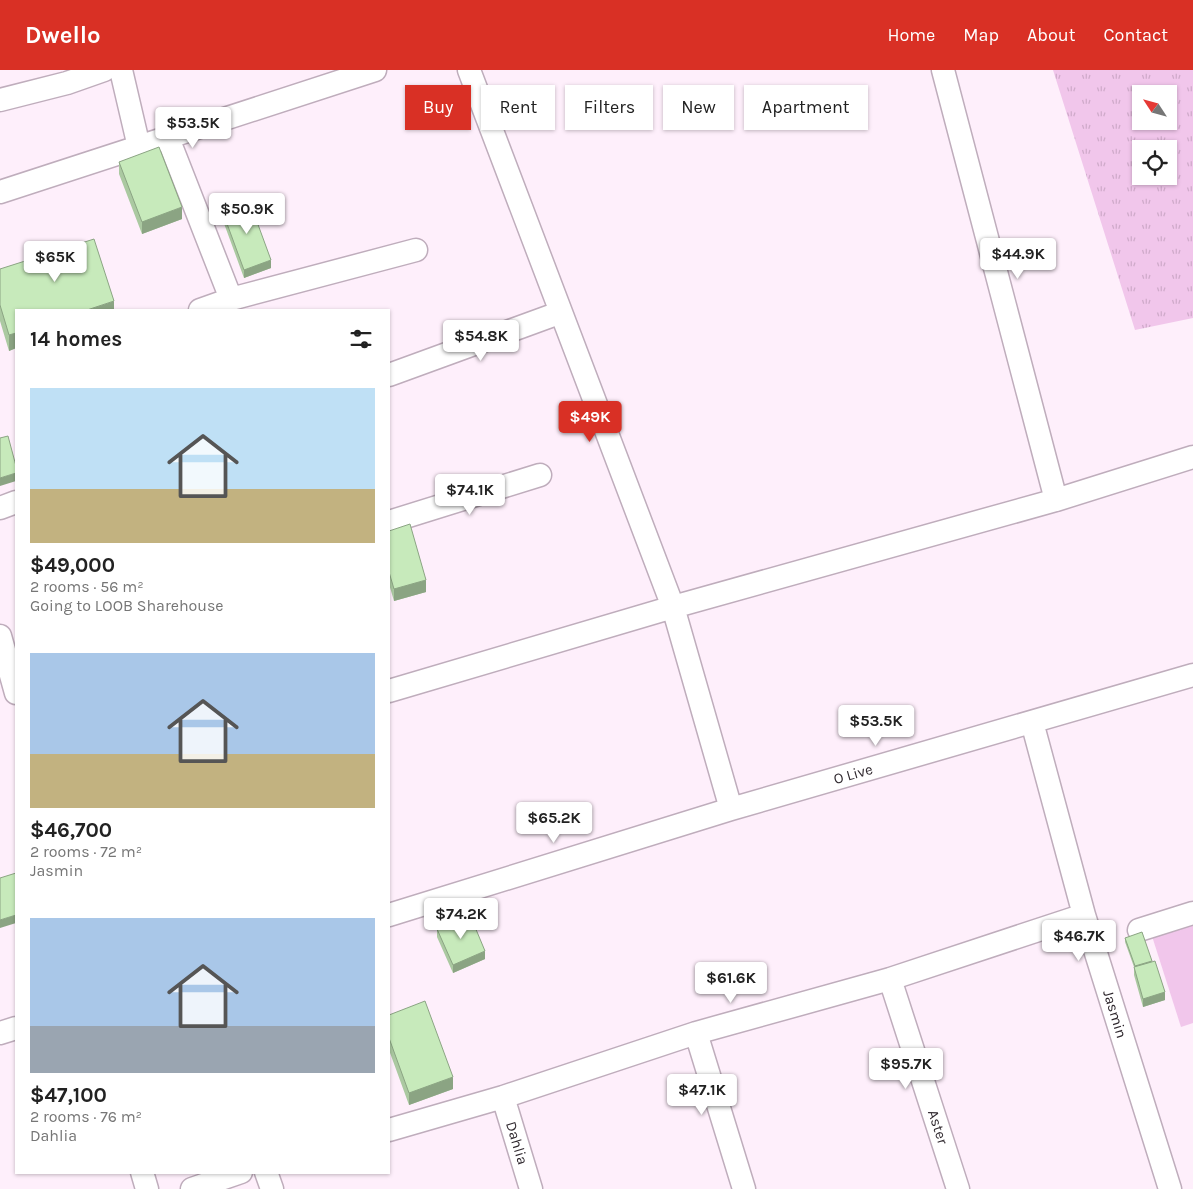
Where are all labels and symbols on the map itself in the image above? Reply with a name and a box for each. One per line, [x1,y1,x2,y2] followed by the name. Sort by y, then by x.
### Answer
[1132,85,1178,130] north arrow
[152,106,234,149] pin: $53.5K
[206,192,288,235] pin: $50.9K
[977,238,1059,280] pin: $44.9K
[25,240,85,283] pin: $65K
[440,320,522,362] pin: $54.8K
[560,400,620,443] pin: $49K
[429,474,511,516] pin: $74.1K
[835,704,917,747] pin: $53.5K
[831,760,875,788] street label: O Live
[513,802,595,844] pin: $65.2K
[420,898,502,940] pin: $74.2K
[1038,920,1120,962] pin: $46.7K
[690,962,772,1004] pin: $61.6K
[1099,988,1131,1040] street label: Jasmin
[865,1048,947,1090] pin: $95.7K
[661,1074,743,1116] pin: $47.1K
[924,1107,952,1147] street label: Aster
[502,1119,532,1167] street label: Dahlia

